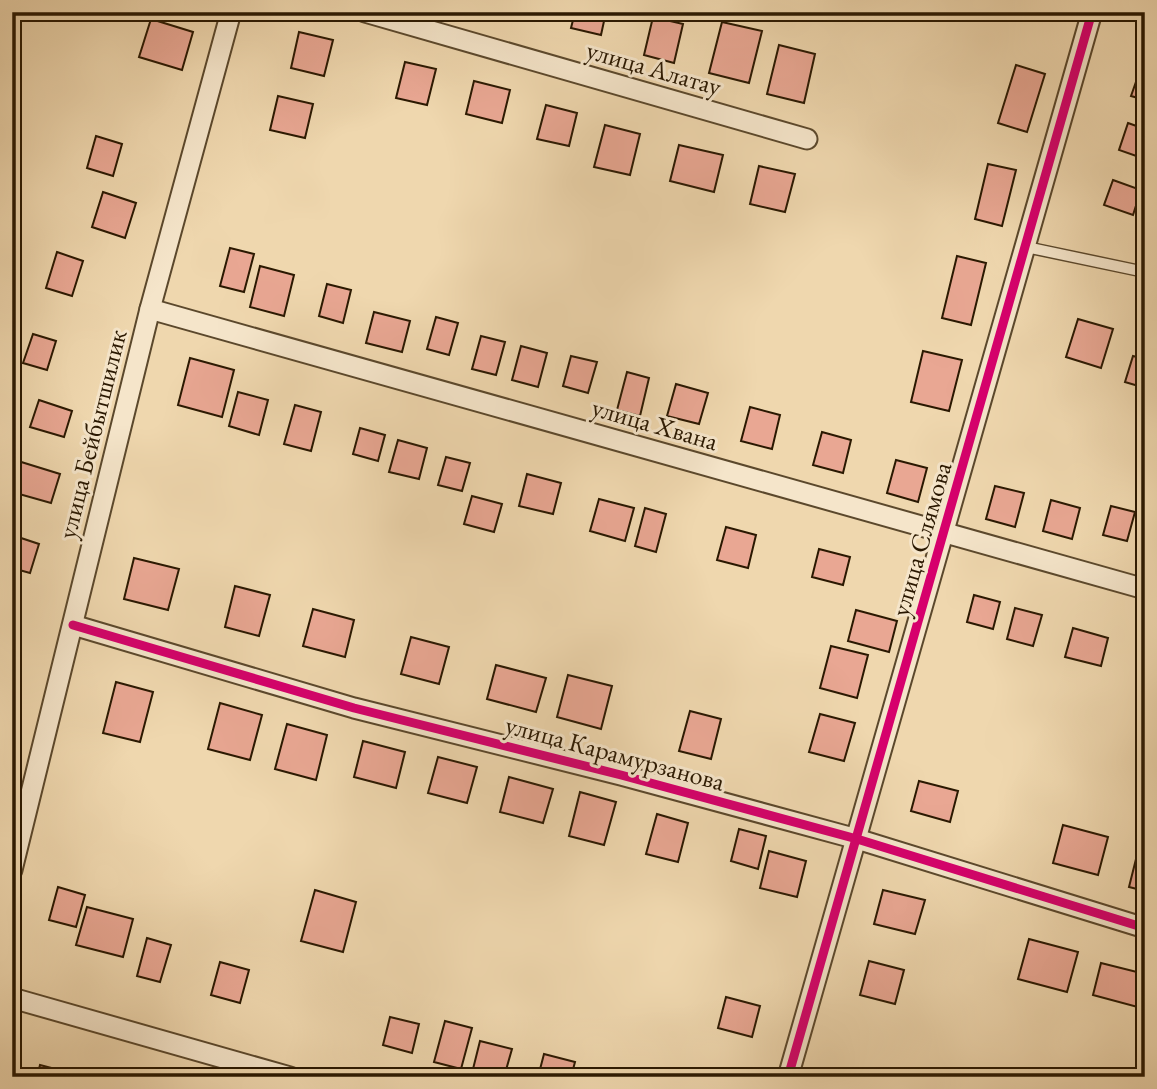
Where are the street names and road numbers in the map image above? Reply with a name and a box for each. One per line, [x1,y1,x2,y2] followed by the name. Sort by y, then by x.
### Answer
[583,33,726,104] street label: улица Алатау
[50,325,135,542] street label: улица Бейбытшилик
[588,390,723,458] street label: улица Хвана
[883,457,959,620] street label: улица Слямова
[502,707,729,799] street label: улица Карамурзанова

